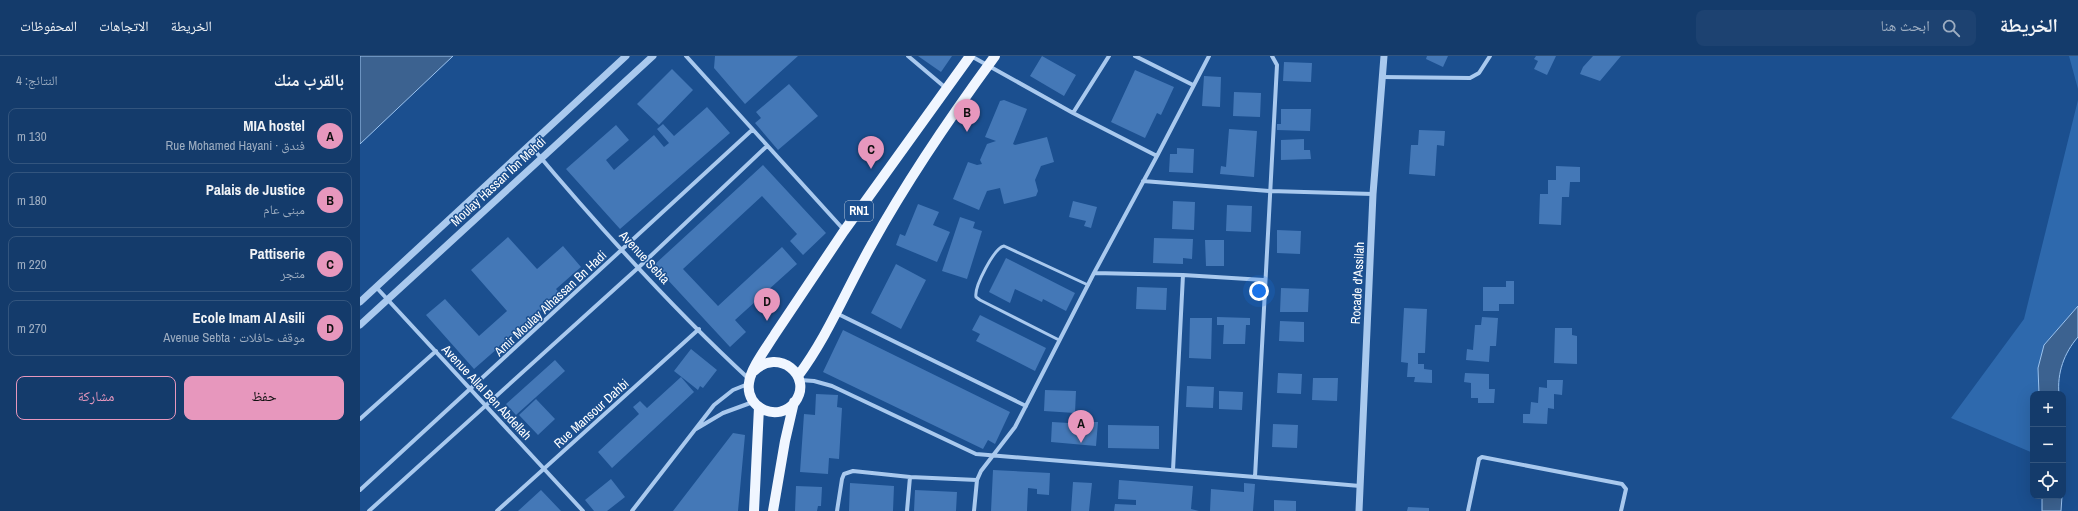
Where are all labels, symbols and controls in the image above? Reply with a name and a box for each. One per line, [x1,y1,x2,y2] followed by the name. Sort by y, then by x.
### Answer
[1696,10,1976,46] search box
[2000,12,2058,38] text: الخريطة
[1881,15,1930,36] text: ابحث هنا
[20,17,77,35] text: المحفوظات
[99,17,149,35] text: الاتجاهات
[171,17,212,35] text: الخريطة
[1940,17,1962,39] icon: search
[274,68,344,91] text: بالقرب منك
[16,72,58,89] text: النتائج: 4
[954,99,980,132] pin: B
[243,115,305,136] text: MIA hostel
[17,128,47,145] text: 130 m
[326,128,334,145] text: A
[447,133,549,230] street label: Moulay Hassan Ibn Mehdi
[858,136,884,169] pin: C
[166,137,305,154] text: فندق · Rue Mohamed Hayani
[206,179,305,200] text: Palais de Justice
[17,192,47,209] text: 180 m
[326,192,334,209] text: B
[263,201,305,218] text: مبنى عام
[845,201,873,221] road number: RN1
[615,226,674,288] street label: Avenue Sebta
[1347,241,1368,325] street label: Rocade d'Assilah
[250,243,305,264] text: Pattiserie
[490,247,610,361] street label: Amir Moulay Alhassan Bn Hadi
[17,256,47,273] text: 220 m
[326,256,334,273] text: C
[280,265,305,282] text: متجر
[1249,281,1269,301] your location
[754,288,780,321] pin: D
[192,307,305,328] text: Ecole Imam Al Asili
[17,320,47,337] text: 270 m
[326,320,334,337] text: D
[163,329,305,346] text: موقف حافلات · Avenue Sebta
[437,340,535,444] street label: Avenue Allal Ben Abdellah
[550,375,632,452] street label: Rue Mansour Dahbi
[16,376,176,420] button: مشاركة
[184,376,344,420] button: حفظ
[2030,391,2066,499] map controls
[2030,391,2066,427] button: +
[1068,410,1094,443] pin: A
[2030,427,2066,463] button: −
[2030,463,2066,499] button: locate

